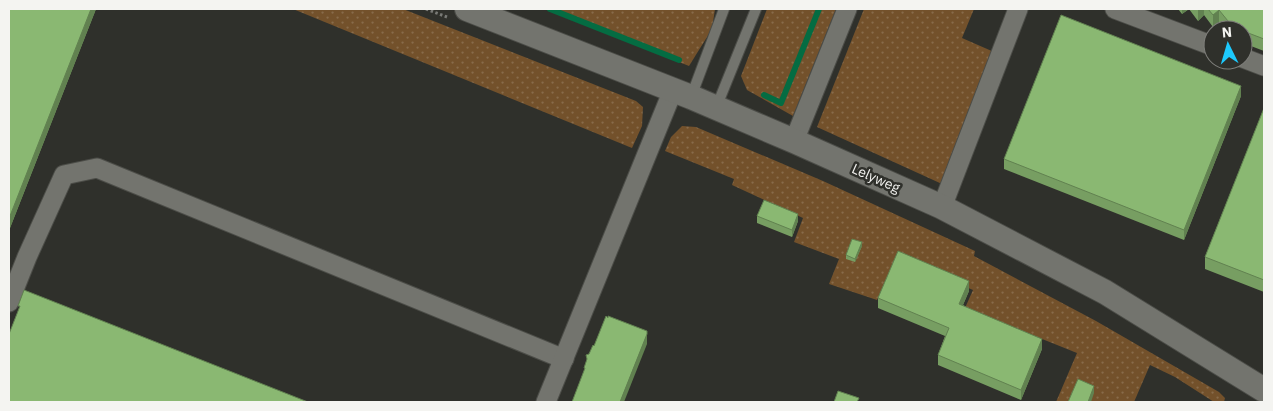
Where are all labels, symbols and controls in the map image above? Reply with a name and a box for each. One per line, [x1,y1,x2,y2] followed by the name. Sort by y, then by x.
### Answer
[1203,20,1253,70] north arrow
[1221,23,1233,41] text: N
[849,159,903,197] street label: Lelyweg

